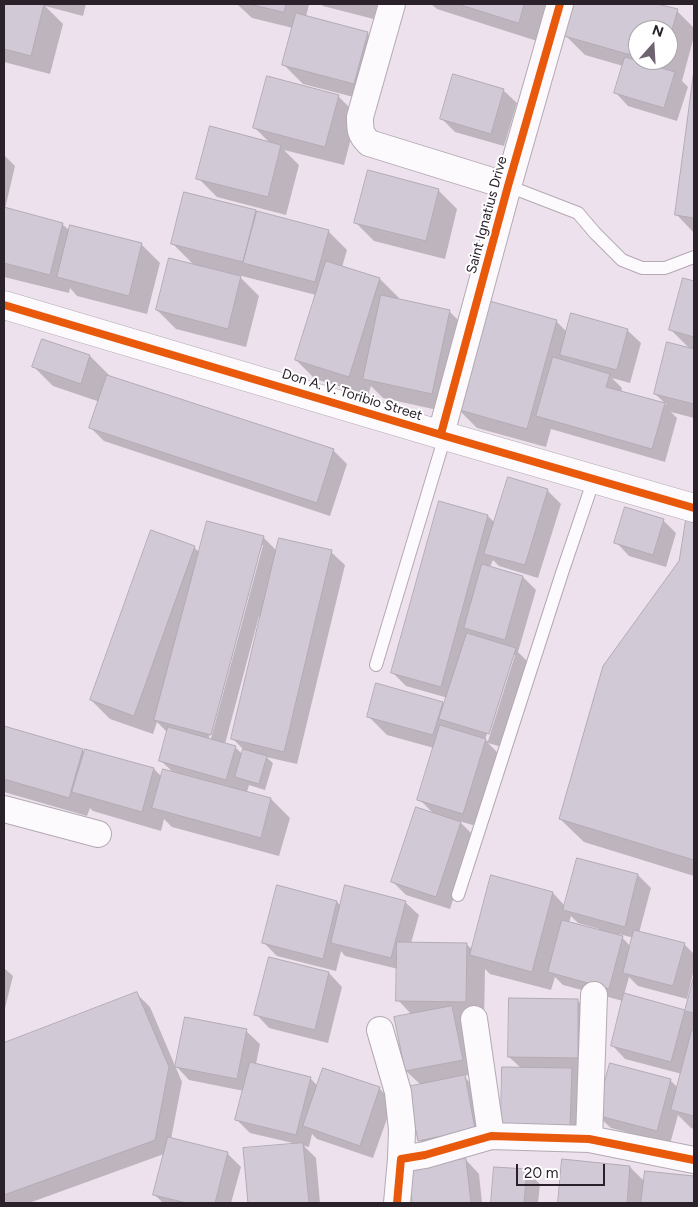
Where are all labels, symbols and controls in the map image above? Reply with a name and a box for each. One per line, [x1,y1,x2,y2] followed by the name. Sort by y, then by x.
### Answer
[628,20,678,70] north arrow
[650,21,666,41] text: N
[463,154,511,276] street label: Saint Ignatius Drive
[280,366,424,424] street label: Don A. V. Toribio Street
[518,1154,607,1186] scale bar
[524,1164,558,1182] text: 20 m

